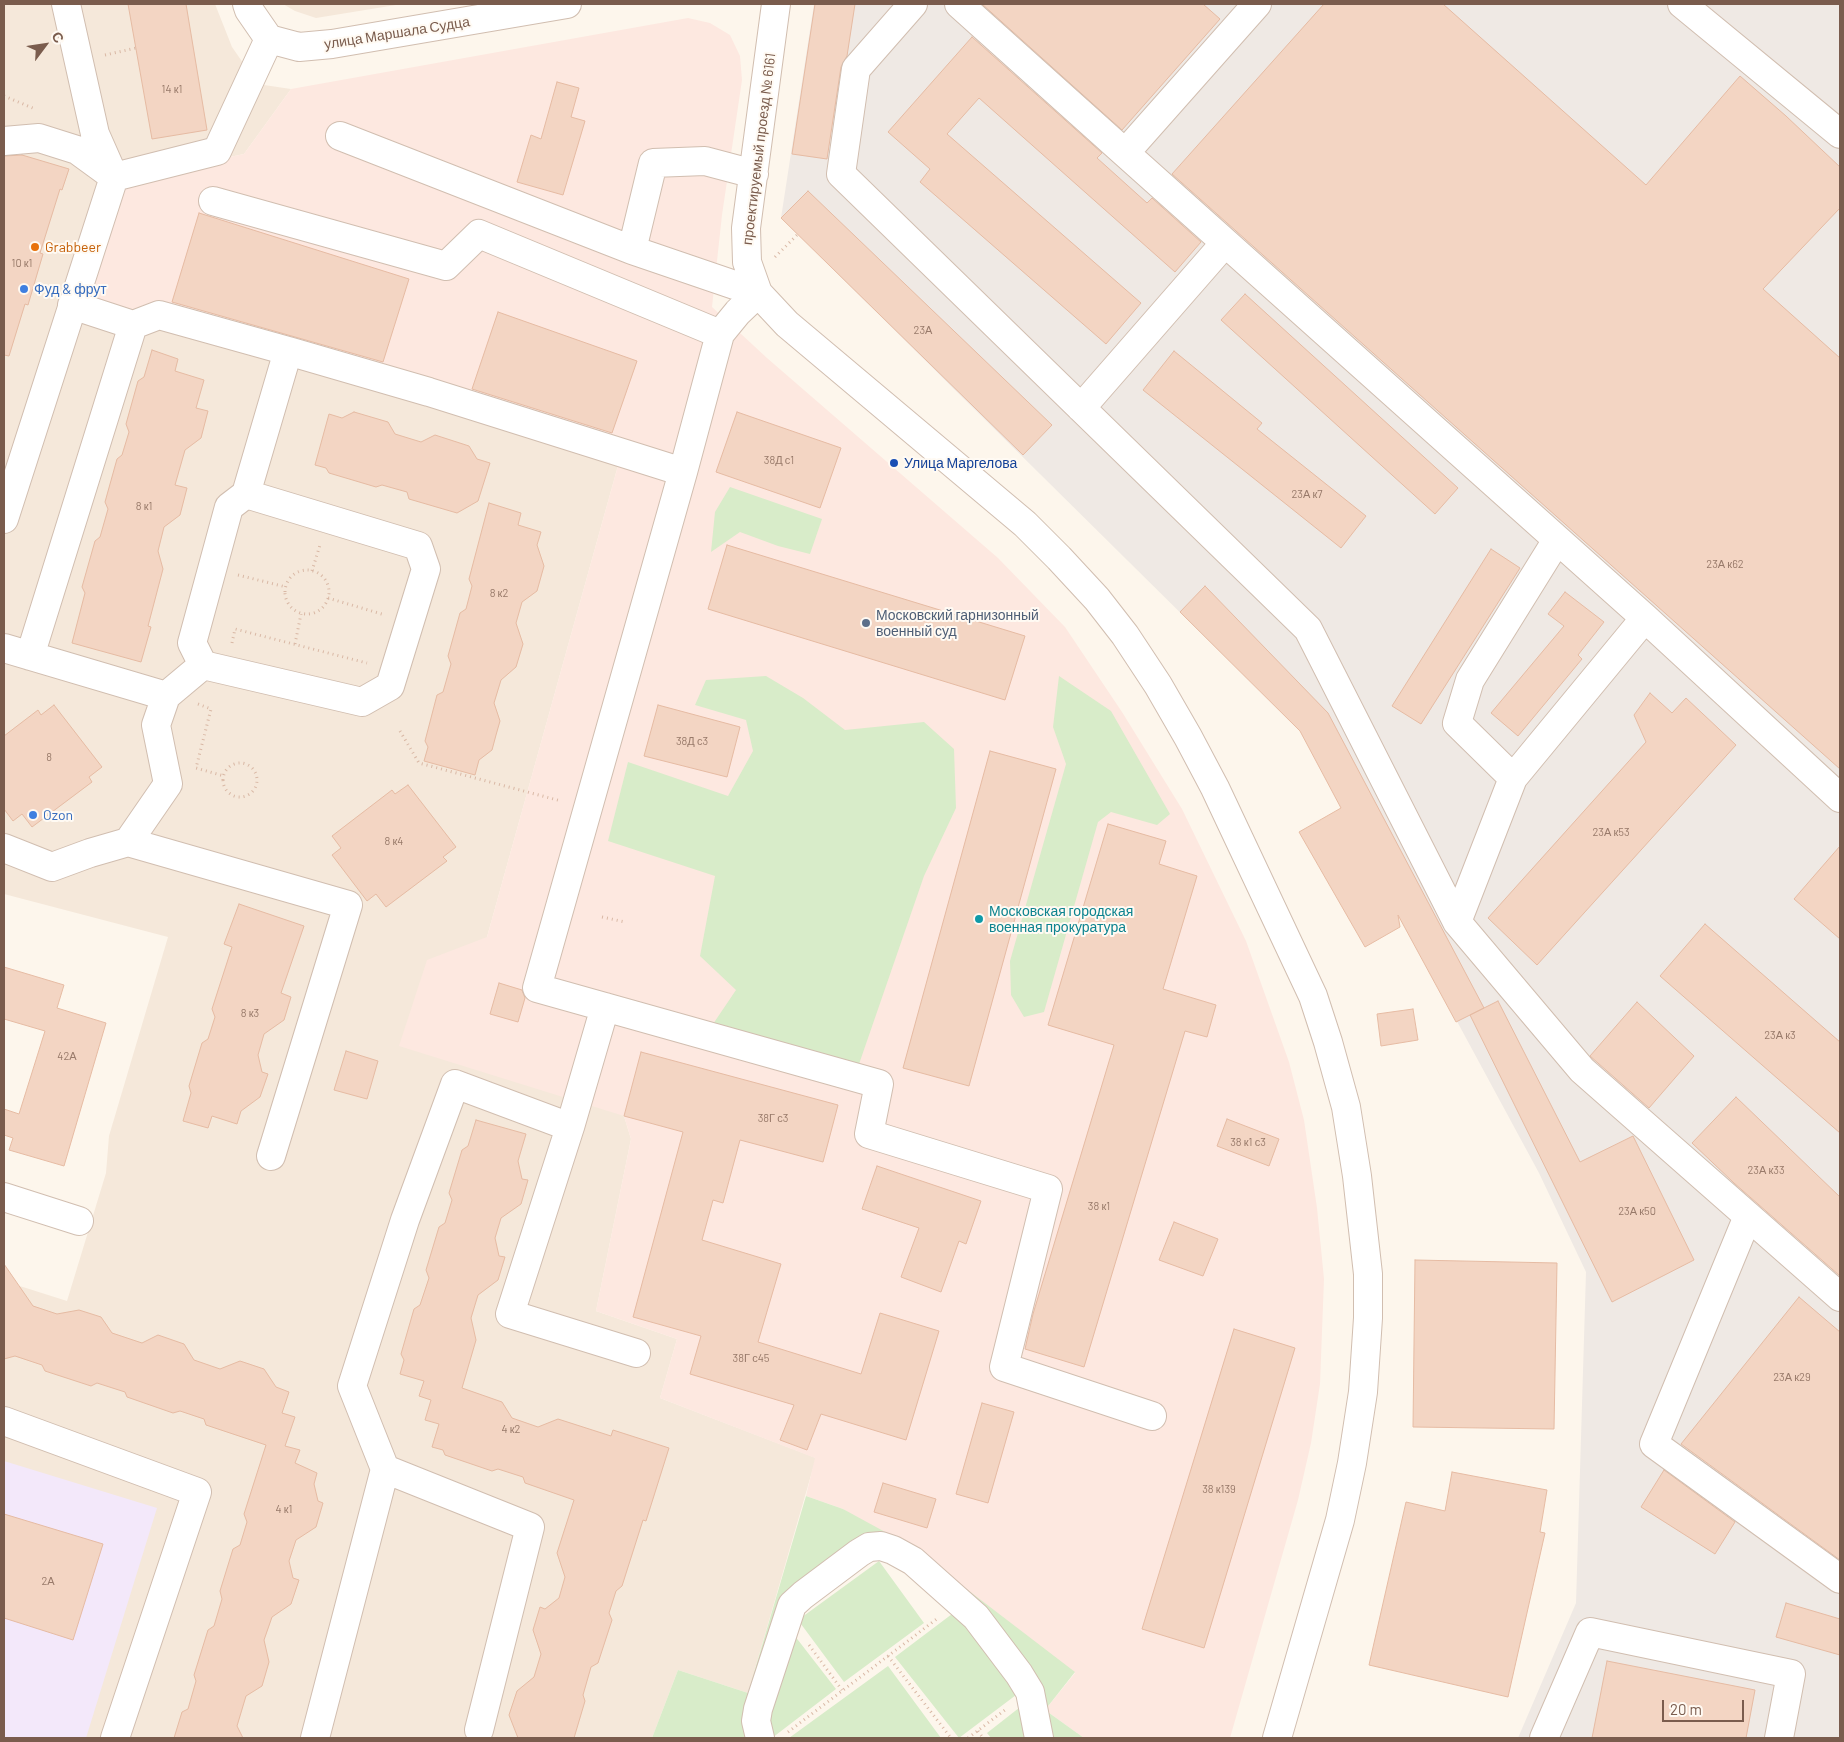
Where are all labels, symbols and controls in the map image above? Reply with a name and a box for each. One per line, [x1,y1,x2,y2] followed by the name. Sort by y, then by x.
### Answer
[323,13,471,53] street label: улица Маршала Судца
[20,20,70,70] north arrow
[48,28,68,46] text: С
[739,52,779,246] street label: проектируемый проезд № 6161
[162,82,182,96] house number: 14 к1
[45,239,101,255] place label: Grabbeer
[29,241,41,253] marker: Grabbeer
[12,256,32,270] house number: 10 к1
[34,281,107,297] place label: Фуд & фрут
[18,283,30,295] marker: Фуд & фрут
[914,323,932,337] house number: 23А
[764,453,794,467] house number: 38Д с1
[904,455,1017,471] place label: Улица Маргелова
[888,457,900,469] marker: Улица Маргелова
[1291,487,1323,501] house number: 23А к7
[136,499,152,513] house number: 8 к1
[1706,557,1744,571] house number: 23А к62
[490,586,508,600] house number: 8 к2
[876,607,1039,640] place label: Московский гарнизонный военный суд
[860,617,872,629] marker: Московский гарнизонный военный суд
[676,734,708,748] house number: 38Д с3
[46,750,52,764] house number: 8
[43,807,73,823] place label: Ozon
[27,809,39,821] marker: Ozon
[1592,825,1630,839] house number: 23А к53
[385,834,403,848] house number: 8 к4
[989,903,1133,936] place label: Московская городская военная прокуратура
[973,913,985,925] marker: Московская городская военная прокуратура
[241,1006,259,1020] house number: 8 к3
[1764,1028,1796,1042] house number: 23А к3
[57,1049,77,1063] house number: 42А
[758,1111,788,1125] house number: 38Г с3
[1230,1135,1266,1149] house number: 38 к1 с3
[1747,1163,1785,1177] house number: 23А к33
[1088,1199,1110,1213] house number: 38 к1
[1618,1204,1656,1218] house number: 23А к50
[733,1351,769,1365] house number: 38Г с45
[1773,1370,1811,1384] house number: 23А к29
[502,1422,520,1436] house number: 4 к2
[1202,1482,1236,1496] house number: 38 к139
[276,1502,292,1516] house number: 4 к1
[41,1574,55,1588] house number: 2А
[1664,1690,1746,1722] scale bar
[1670,1700,1702,1718] text: 20 m

